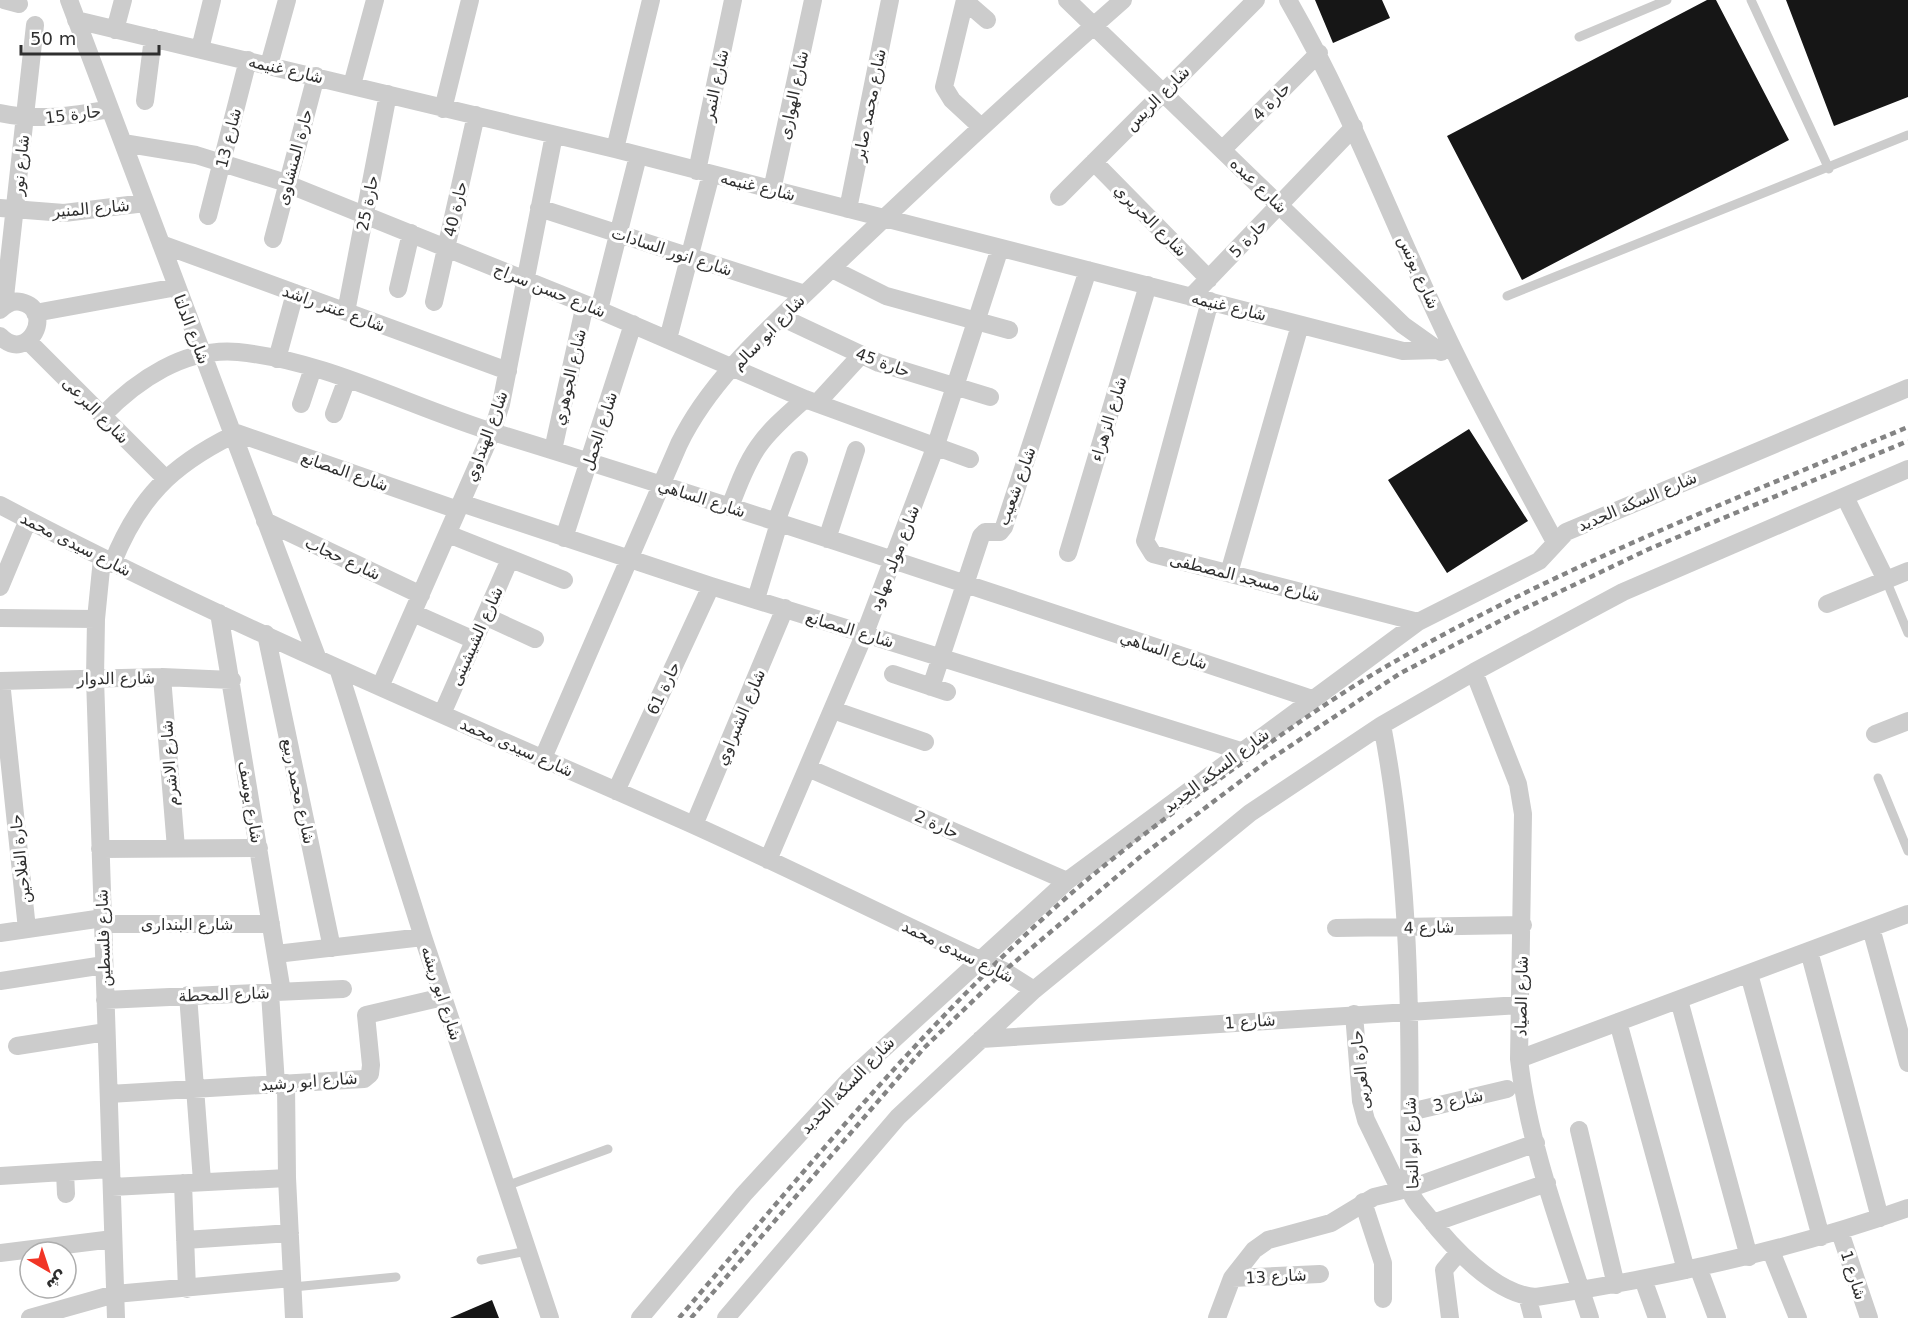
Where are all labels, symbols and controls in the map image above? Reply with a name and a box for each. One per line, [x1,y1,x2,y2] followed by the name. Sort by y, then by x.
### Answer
[21,18,159,56] scale bar
[30,28,76,49] text: 50 m
[698,47,733,124] street label: شارع النمر
[849,47,891,164] street label: شارع محمد صابر
[775,49,813,141] street label: شارع الهوارى
[246,52,325,88] street label: شارع غنيمه
[1121,62,1194,135] street label: شارع الريس
[1248,78,1295,125] street label: حارة 4
[44,102,102,128] street label: حارة 15
[212,106,246,170] street label: شارع 13
[273,107,317,208] street label: حارة المنشاوى
[8,134,34,198] street label: شارع نور
[1226,154,1291,218] street label: شارع عبده
[718,168,797,206] street label: شارع غنيمه
[353,174,383,233] street label: حارة 25
[440,180,472,239] street label: حارة 40
[1110,180,1191,261] street label: شارع الحريري
[51,196,131,222] street label: شارع المنير
[1225,215,1272,262] street label: حارة 5
[609,223,735,281] street label: شارع انور السادات
[1393,233,1443,312] street label: شارع يونس
[491,259,609,323] street label: شارع حسن سراج
[280,281,388,337] street label: شارع عنتر راشد
[1189,288,1268,326] street label: شارع غنيمه
[728,291,810,374] street label: شارع ابو سالم
[169,292,213,367] street label: شارع الدلتا
[549,327,591,427] street label: شارع الجوهري
[853,344,913,382] street label: حارة 45
[58,373,133,448] street label: شارع البرعى
[1087,374,1131,464] street label: شارع الزهراء
[461,388,513,485] street label: شارع الهنداوي
[578,389,622,473] street label: شارع الجمل
[993,444,1040,528] street label: شارع شعيب
[298,448,391,496] street label: شارع المصانع
[1575,468,1700,536] street label: شارع السكة الحديد
[655,475,748,523] street label: شارع الساهي
[866,503,924,614] street label: شارع مولد مهاود
[17,508,134,581] street label: شارع سيدى محمد
[302,533,383,585] street label: شارع حجاب
[1167,550,1322,606] street label: شارع مسجد المصطفى
[446,584,508,689] street label: شارع الشيشينى
[803,607,896,653] street label: شارع المصانع
[1117,627,1210,675] street label: شارع الساهي
[643,659,685,718] street label: حارة 61
[712,666,770,769] street label: شارع الشبراوي
[76,668,155,690] street label: شارع الدوار
[457,714,576,782] street label: شارع سيدى محمد
[157,719,183,807] street label: شارع الاشرم
[1160,724,1274,817] street label: شارع السكة الحديد
[277,736,319,846] street label: شارع محمد ربيع
[234,759,266,845] street label: شارع يوسف
[911,806,962,843] street label: حارة 2
[6,813,36,905] street label: حارة الفلاحين
[92,889,116,987] street label: شارع فلسطين
[141,915,233,935] street label: شارع البندارى
[899,916,1017,988] street label: شارع سيدى محمد
[1403,918,1455,938] street label: شارع 4
[416,944,466,1043] street label: شارع ابو ريشه
[1511,956,1533,1037] street label: شارع الصياد
[178,983,270,1007] street label: شارع المحطة
[1224,1010,1276,1034] street label: شارع 1
[1347,1029,1375,1111] street label: حارة العربى
[796,1033,899,1139] street label: شارع السكة الحديد
[260,1069,358,1095] street label: شارع ابو رشيد
[1431,1086,1485,1116] street label: شارع 3
[1400,1097,1424,1189] street label: شارع ابو النجا
[18,1240,78,1300] north arrow
[1836,1248,1870,1303] street label: شارع 1
[1245,1265,1307,1289] street label: شارع 13
[43,1267,72,1296] text: ش

